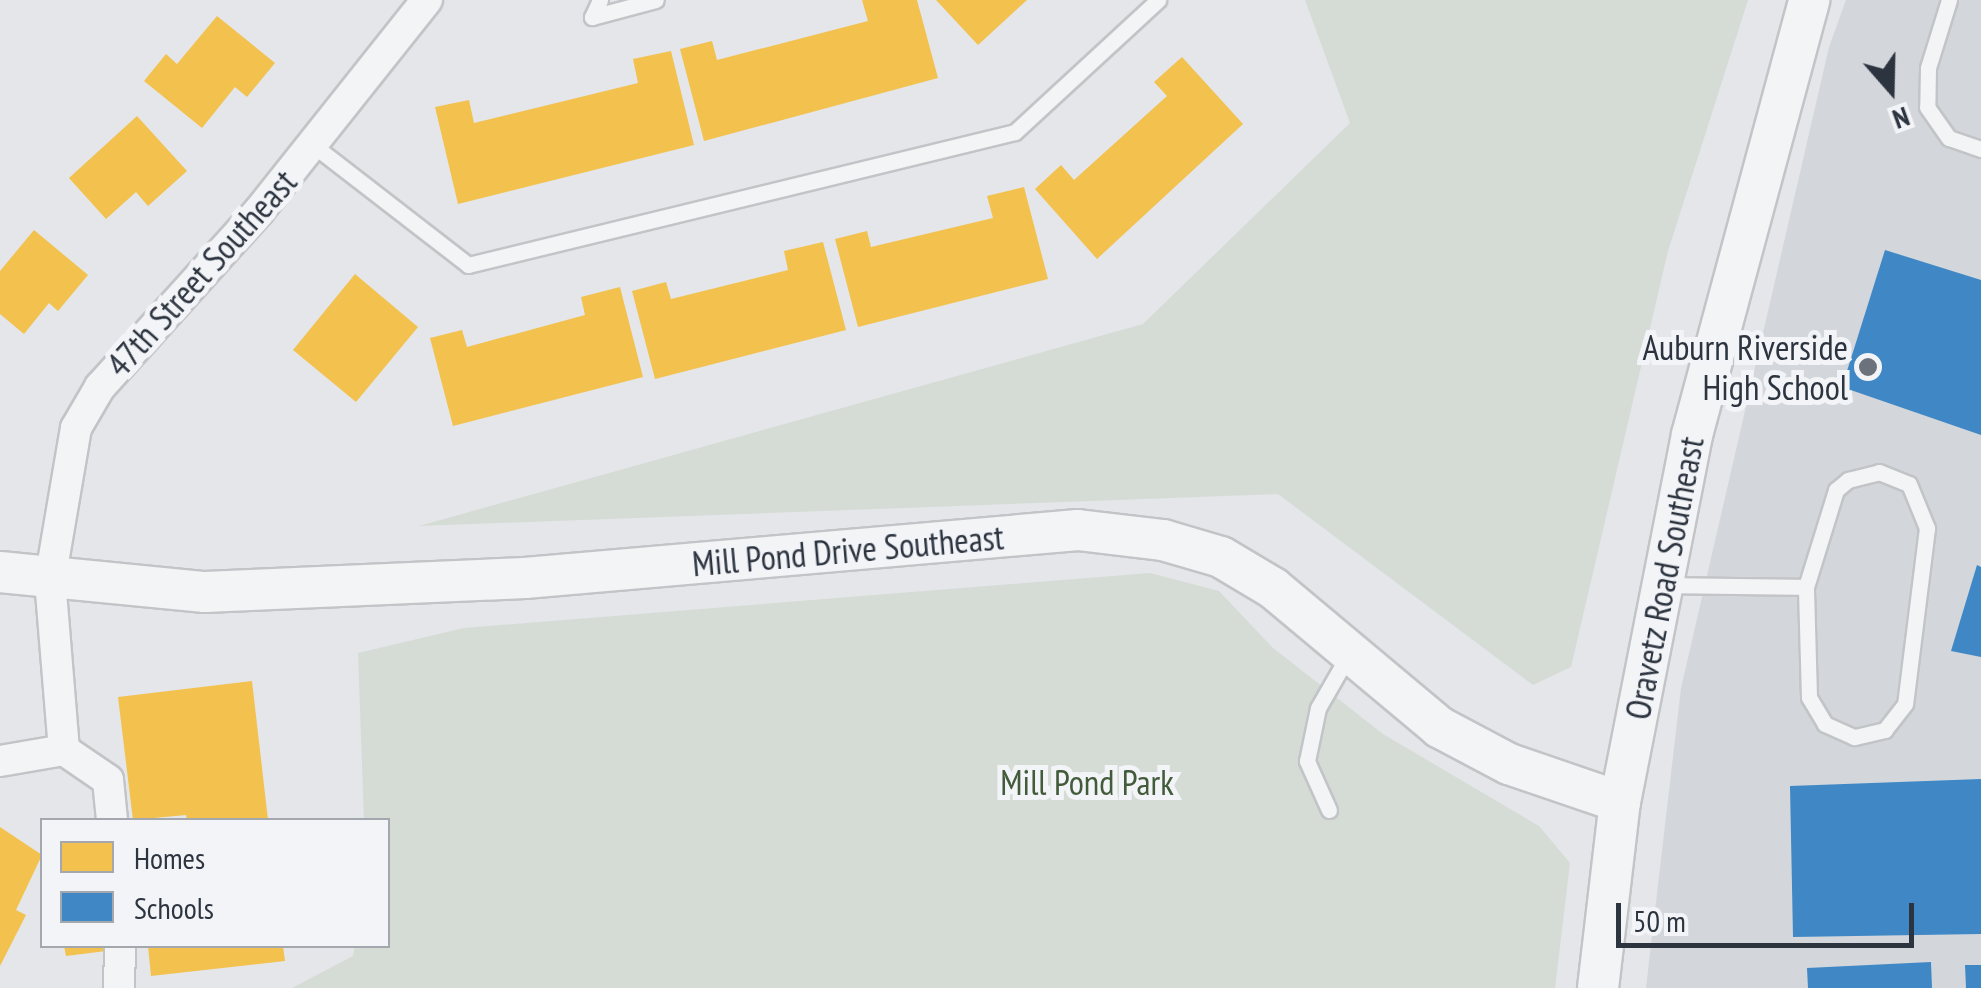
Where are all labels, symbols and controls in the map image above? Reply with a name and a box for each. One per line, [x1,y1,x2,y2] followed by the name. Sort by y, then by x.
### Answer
[1841,40,1941,140] north arrow
[1888,99,1915,139] text: N
[97,161,305,385] street label: 47th Street Southeast
[1642,326,1848,408] place label: Auburn Riverside High School
[1857,356,1879,378] marker: Auburn Riverside High School
[1616,433,1712,723] street label: Oravetz Road Southeast
[690,515,1006,585] street label: Mill Pond Drive Southeast
[1000,761,1174,803] park label: Mill Pond Park
[40,818,390,948] legend
[134,838,205,877] text: Homes
[1621,883,1918,945] scale bar
[134,888,214,927] text: Schools
[1633,901,1686,940] text: 50 m

